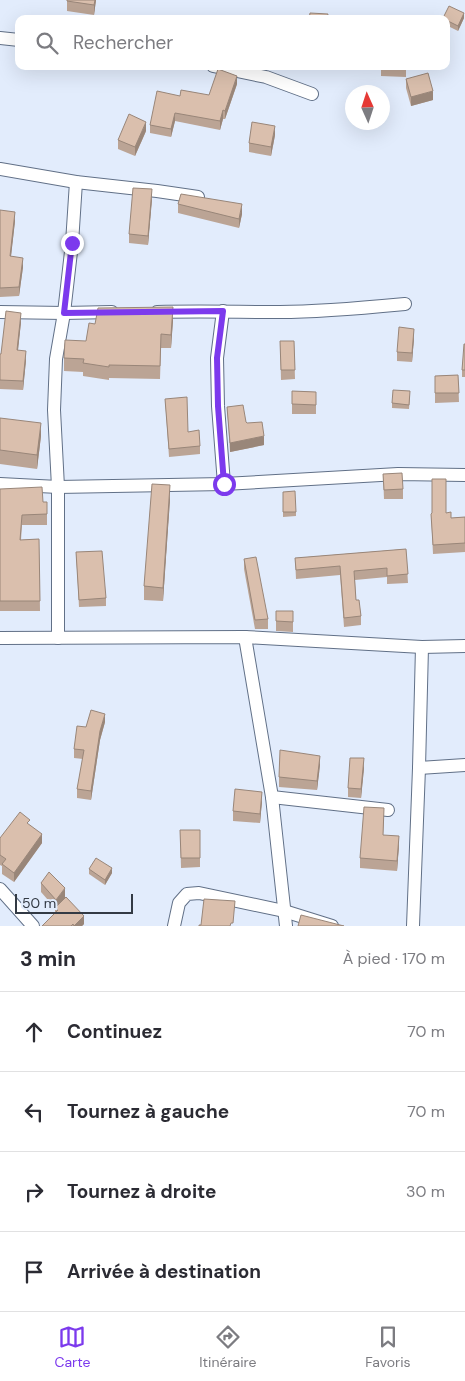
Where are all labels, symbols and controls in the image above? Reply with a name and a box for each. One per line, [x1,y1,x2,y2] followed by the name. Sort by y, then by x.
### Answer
[15,15,450,70] search box
[33,29,61,57] icon: search
[73,30,173,55] text: Rechercher
[345,85,390,130] north arrow
[61,232,84,255] route end
[213,473,236,496] route start
[15,891,132,914] scale bar
[22,894,56,912] text: 50 m
[20,945,76,973] text: 3 min
[343,948,445,969] text: À pied · 170 m
[20,1018,48,1046] icon: ahead
[67,1019,162,1044] text: Continuez
[407,1021,445,1042] text: 70 m
[20,1098,48,1126] icon: left
[67,1099,229,1124] text: Tournez à gauche
[407,1101,445,1122] text: 70 m
[20,1178,48,1206] icon: right
[67,1179,217,1204] text: Tournez à droite
[406,1181,445,1202] text: 30 m
[20,1258,48,1286] icon: arrive
[67,1259,261,1284] text: Arrivée à destination
[54,1323,90,1371] tab: Carte
[199,1323,256,1371] tab: Itinéraire
[365,1323,411,1371] tab: Favoris

